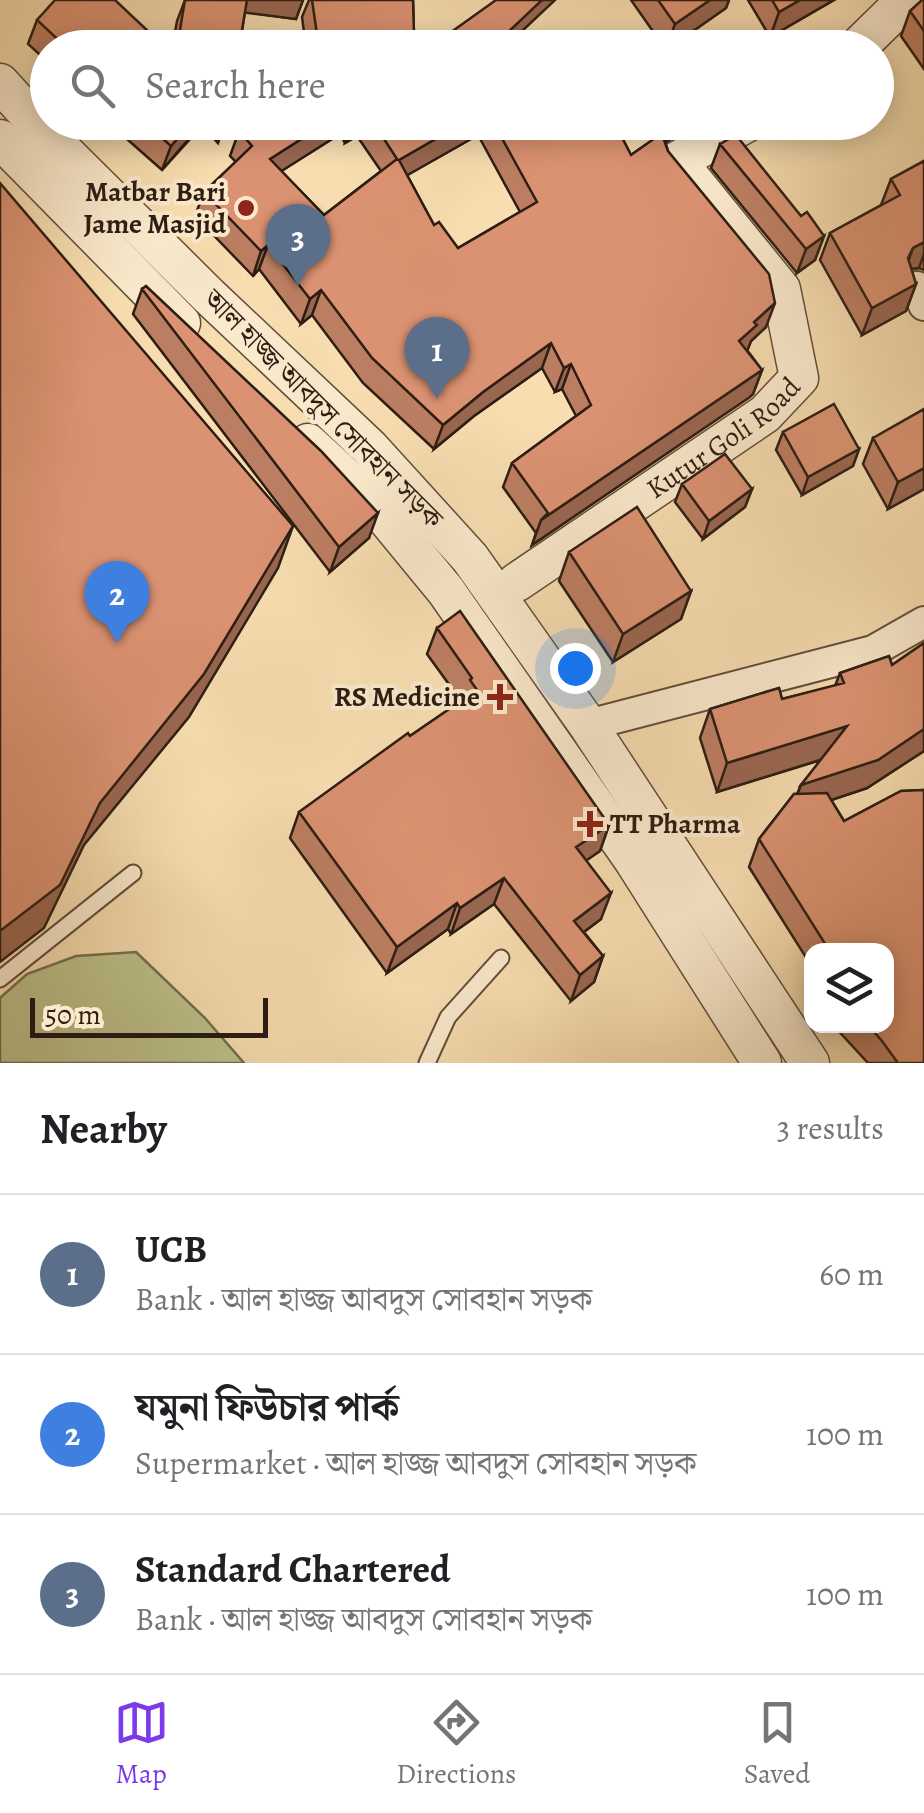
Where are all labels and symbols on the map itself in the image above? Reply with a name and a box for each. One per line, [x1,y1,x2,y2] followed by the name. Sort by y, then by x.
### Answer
[83,173,227,243] place label: Matbar Bari Jame Masjid
[235,197,257,219] marker: Matbar Bari Jame Masjid
[266,204,330,286] pin: 3
[194,280,452,538] street label: আল হাজ্জ আবদুস সোবহান সড়ক
[404,316,470,399] pin: 1
[639,368,810,508] street label: Kutur Goli Road
[84,560,150,643] pin: 2
[550,643,601,694] your location
[334,678,480,716] place label: RS Medicine
[489,686,511,708] marker: RS Medicine
[610,805,741,843] place label: TT Pharma
[579,813,601,835] marker: TT Pharma
[30,993,268,1038] scale bar

